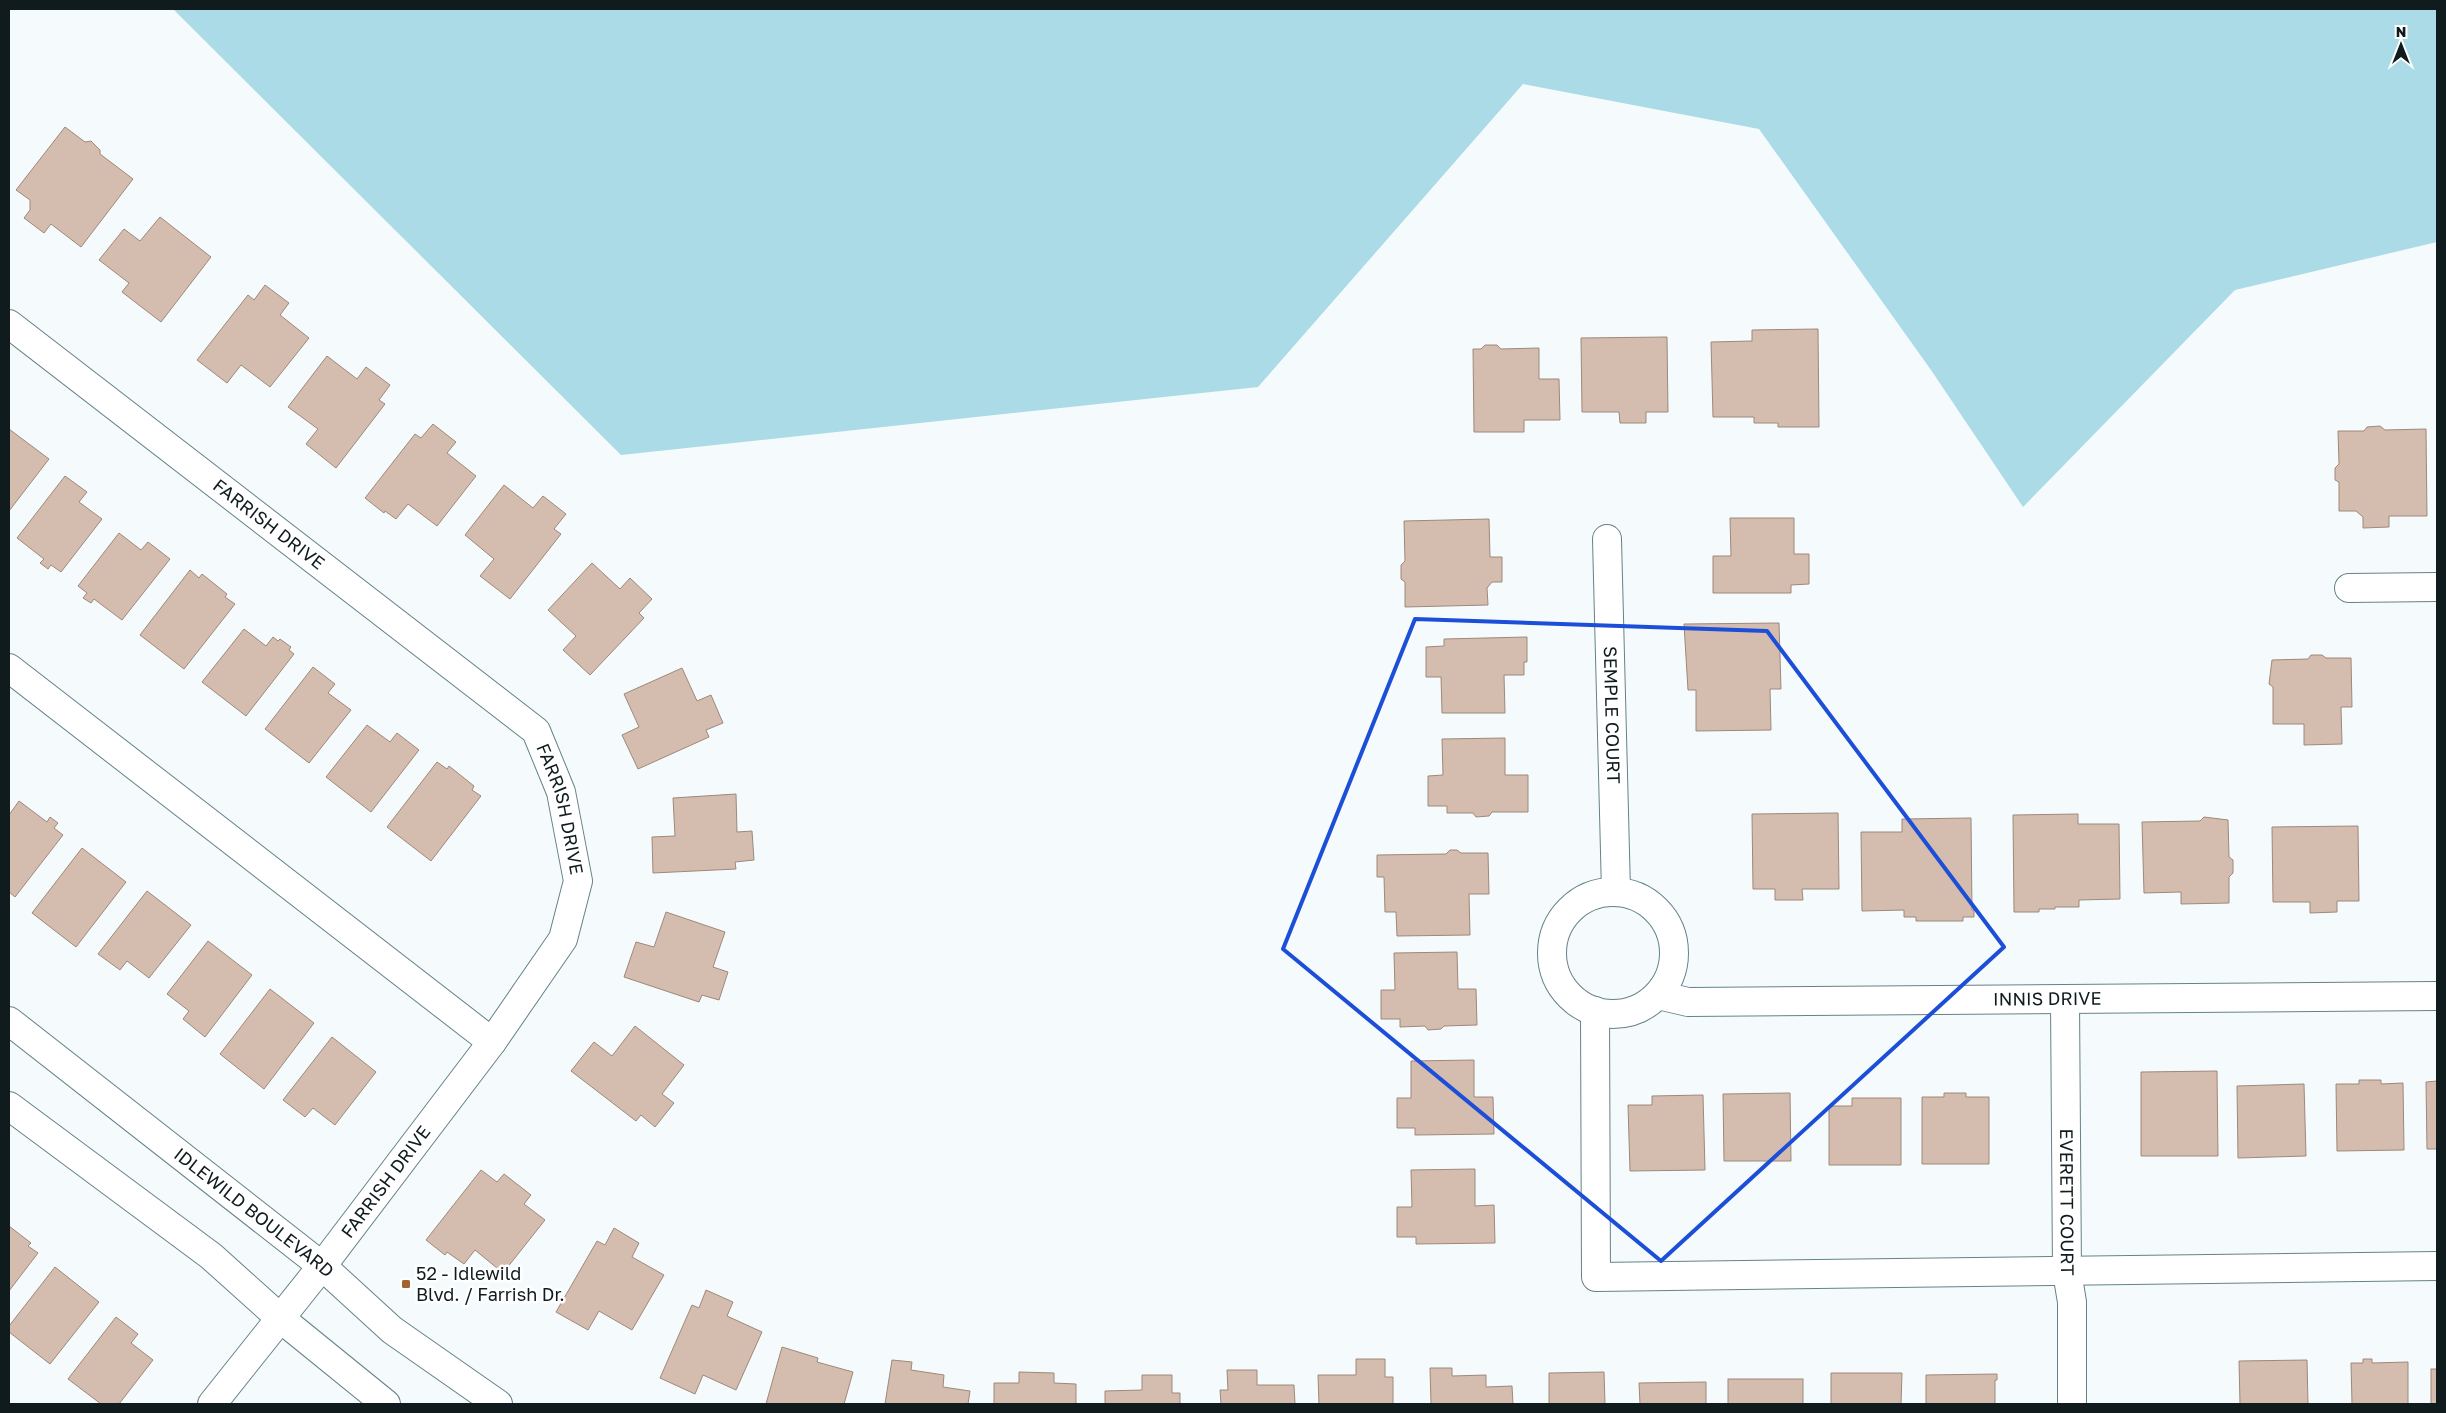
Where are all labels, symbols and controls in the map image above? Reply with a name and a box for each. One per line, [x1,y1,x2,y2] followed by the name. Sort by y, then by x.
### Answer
[2376,20,2426,70] north arrow
[2396,23,2406,40] text: N
[209,474,329,574] street label: FARRISH DRIVE
[1600,646,1625,784] street label: SEMPLE COURT
[532,740,589,876] street label: FARRISH DRIVE
[1993,987,2101,1010] street label: INNIS DRIVE
[336,1121,435,1242] street label: FARRISH DRIVE
[2056,1128,2079,1276] street label: EVERETT COURT
[170,1143,339,1282] street label: IDLEWILD BOULEVARD
[416,1262,565,1305] place label: 52 - Idlewild Blvd. / Farrish Dr.
[400,1278,412,1290] marker: 52 - Idlewild Blvd. / Farrish Dr.

